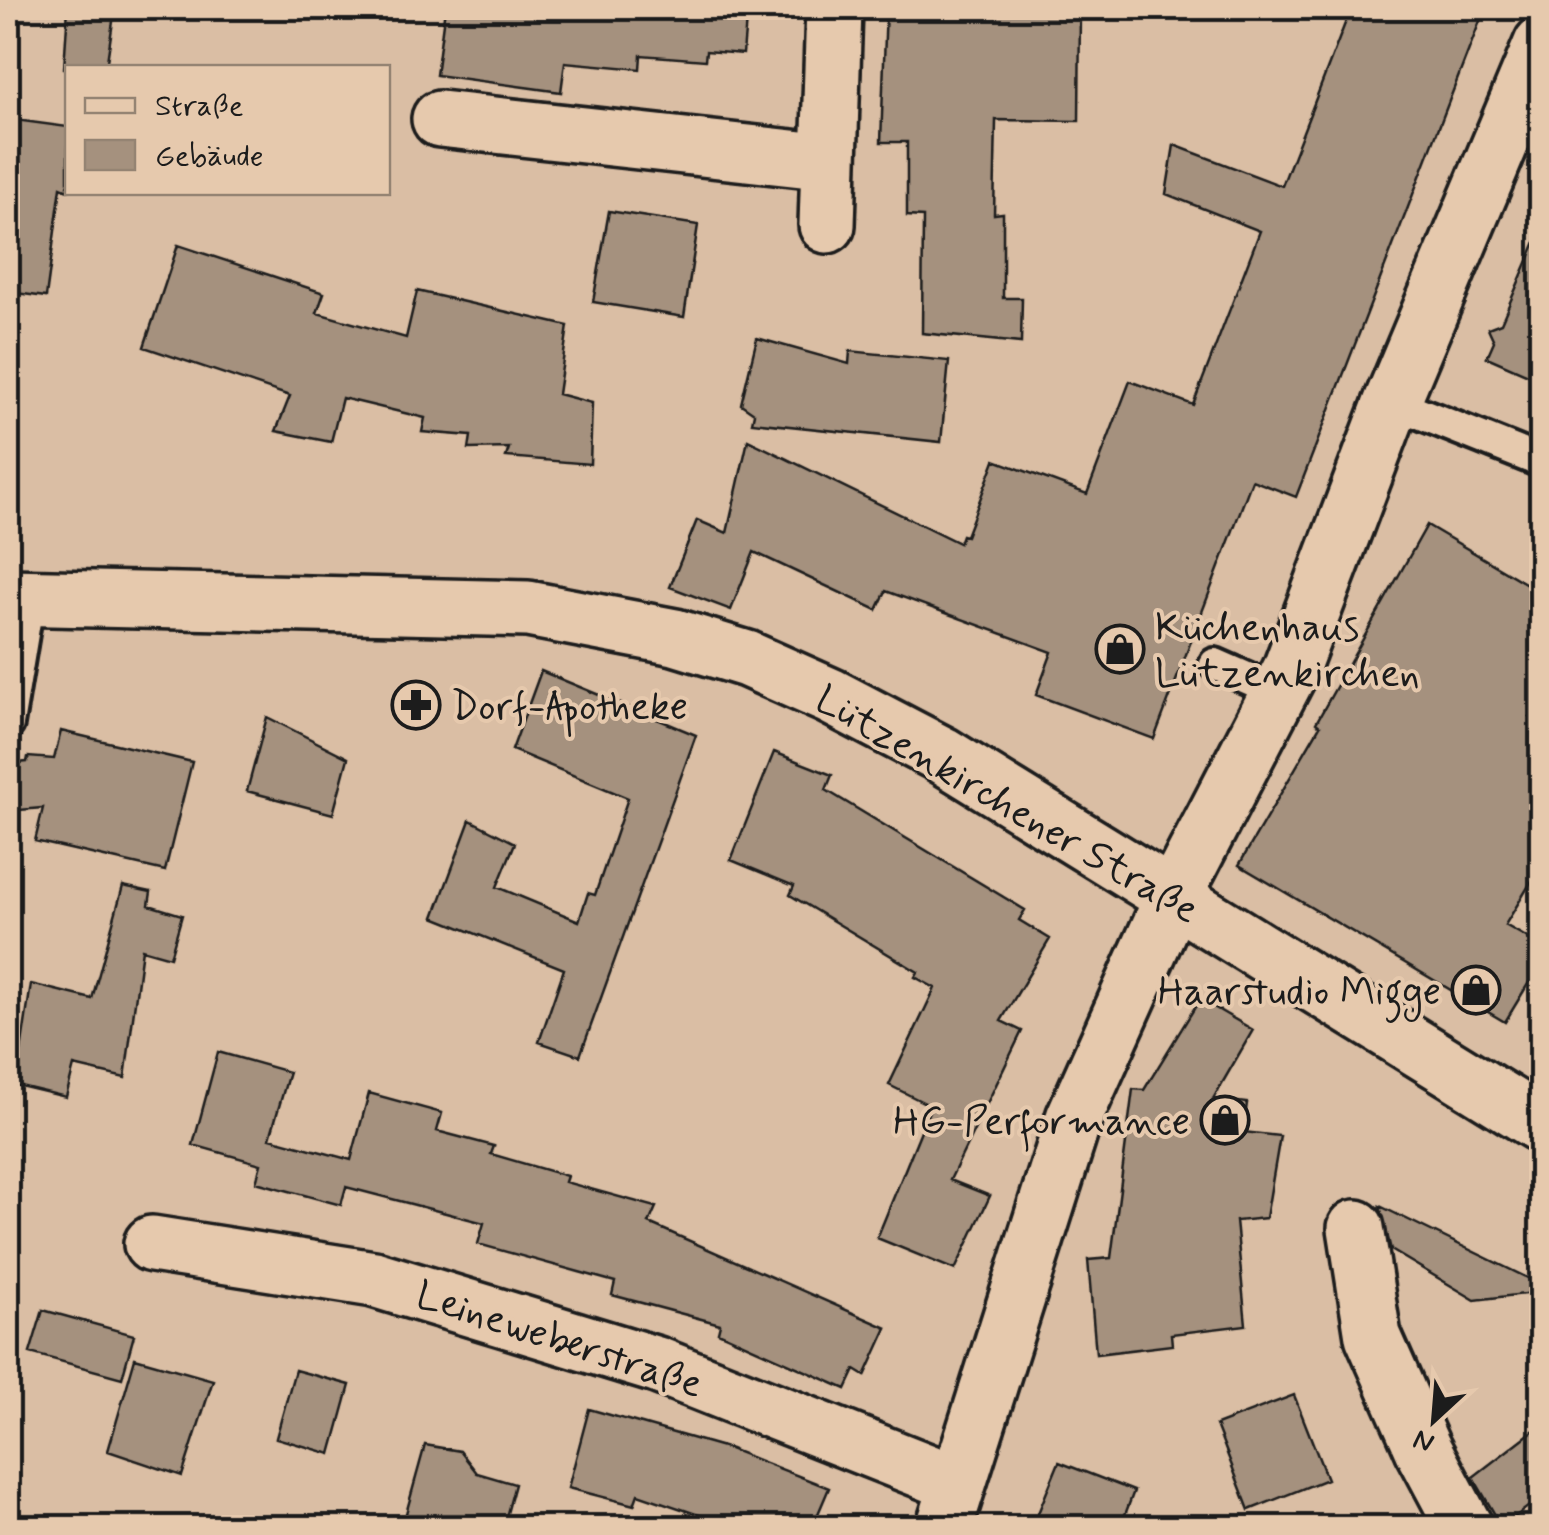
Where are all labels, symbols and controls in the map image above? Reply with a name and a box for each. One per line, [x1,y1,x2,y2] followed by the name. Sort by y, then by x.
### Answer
[65,65,390,195] legend
[155,87,243,126] text: Straße
[155,137,263,176] text: Gebäude
[1155,603,1420,701] place label: Küchenhaus Lützenkirchen
[1094,623,1146,675] shop icon: Küchenhaus Lützenkirchen
[805,674,1208,937] street label: Lützenkirchener Straße
[390,679,442,731] pharmacy icon: Dorf-Apotheke
[451,682,688,738] place label: Dorf-Apotheke
[1450,964,1502,1016] shop icon: Haarstudio Migge
[1158,967,1441,1023] place label: Haarstudio Migge
[1199,1094,1251,1146] shop icon: HG-Performance
[893,1097,1190,1152] place label: HG-Performance
[409,1270,709,1412] street label: Leineweberstraße
[1384,1370,1484,1470] north arrow
[1408,1420,1441,1461] text: N

